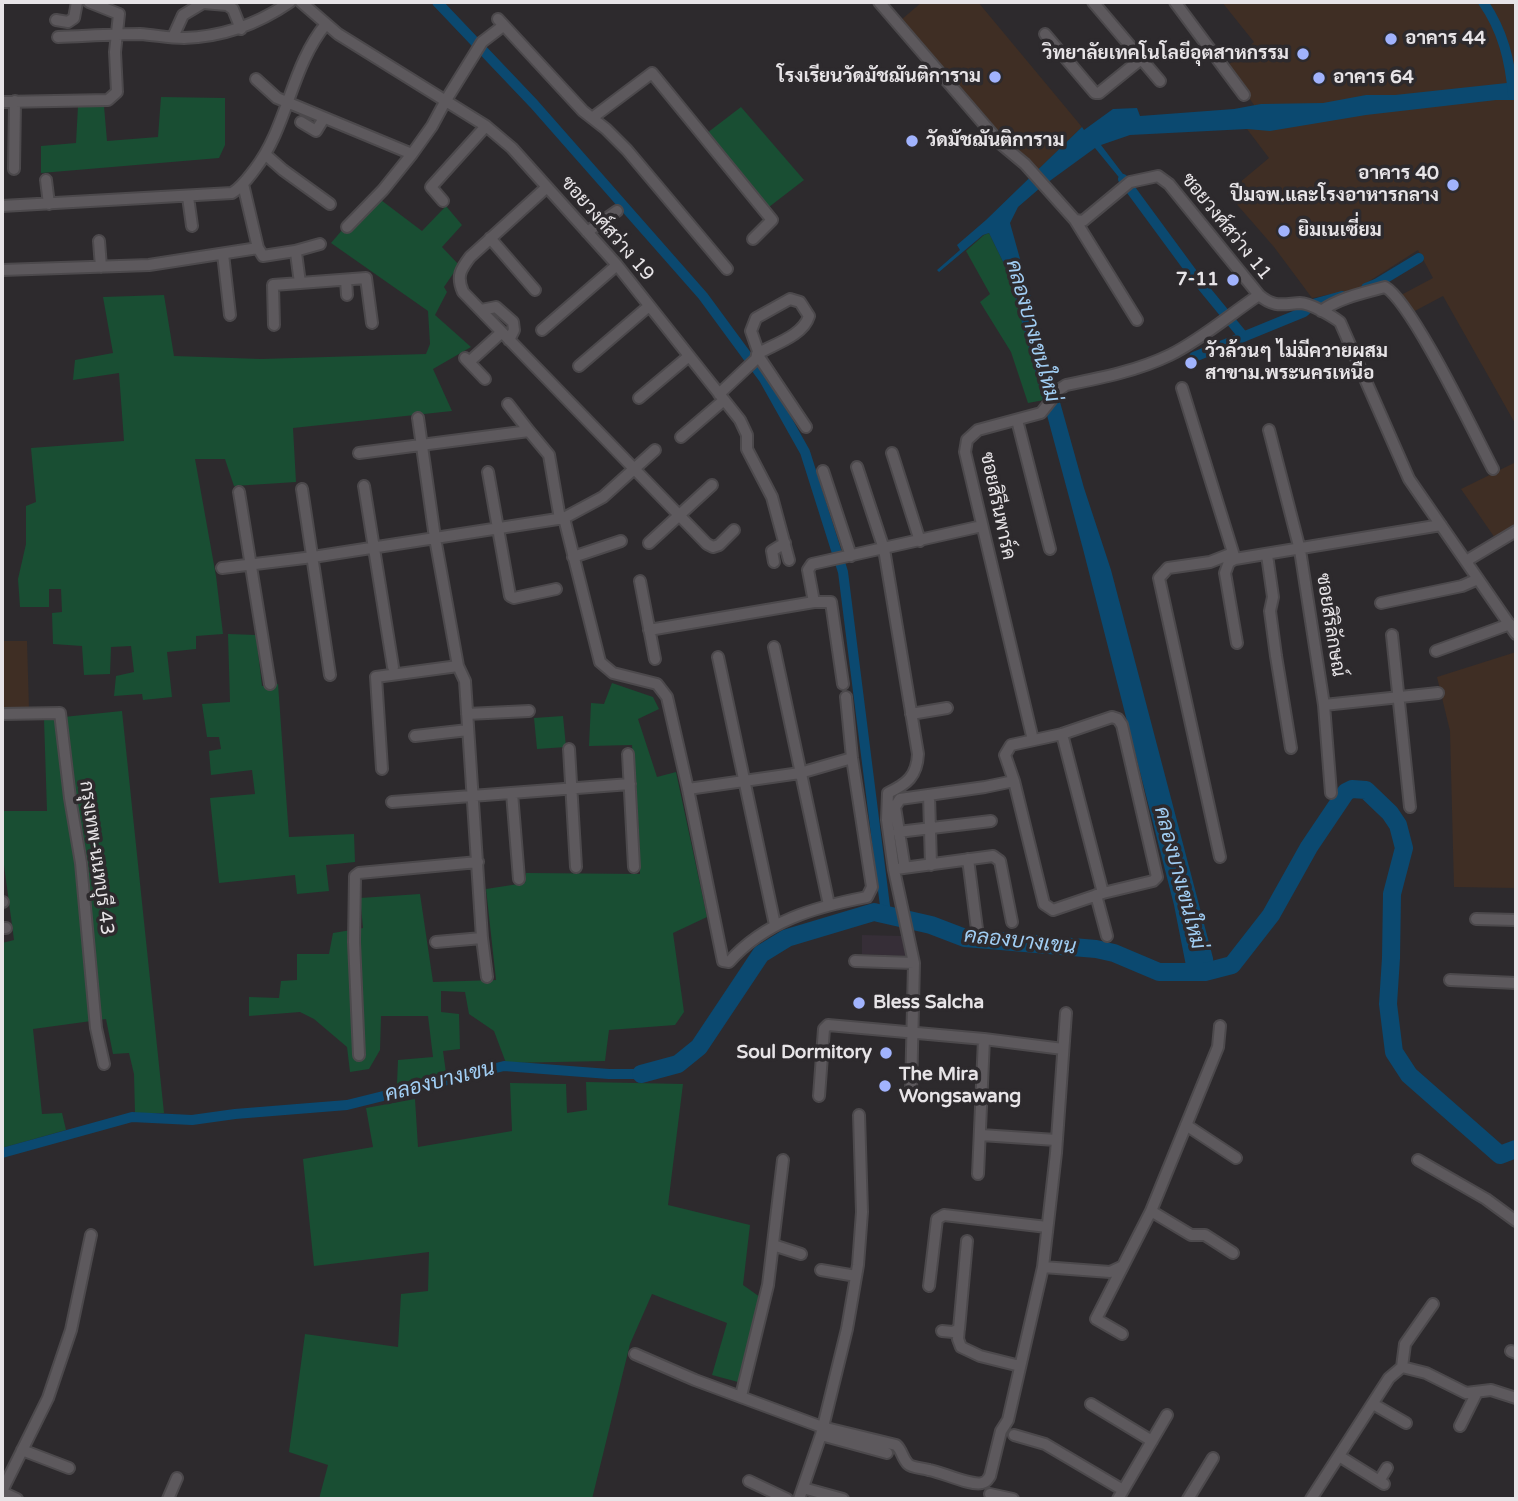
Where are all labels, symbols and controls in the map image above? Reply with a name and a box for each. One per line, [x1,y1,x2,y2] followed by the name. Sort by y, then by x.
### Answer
[1405,28,1486,50] place label: อาคาร 44
[1383,31,1399,47] marker: อาคาร 44
[1042,43,1289,65] place label: วิทยาลัยเทคโนโลยีอุตสาหกรรม
[1295,46,1311,62] marker: วิทยาลัยเทคโนโลยีอุตสาหกรรม
[777,66,981,88] place label: โรงเรียนวัดมัชฌันติการาม
[1333,67,1414,89] place label: อาคาร 64
[987,69,1003,85] marker: โรงเรียนวัดมัชฌันติการาม
[1311,70,1327,86] marker: อาคาร 64
[926,130,1064,152] place label: วัดมัชฌันติการาม
[904,133,920,149] marker: วัดมัชฌันติการาม
[1230,163,1439,207] place label: อาคาร 40 ปีมจพ.และโรงอาหารกลาง
[1176,169,1276,285] street label: ซอยวงศ์สว่าง 11
[555,172,659,286] street label: ซอยวงศ์สว่าง 19
[1445,177,1461,193] marker: อาคาร 40 ปีมจพ.และโรงอาหารกลาง
[1298,220,1382,242] place label: ยิมเนเซี่ยม
[1276,223,1292,239] marker: ยิมเนเซี่ยม
[1000,257,1064,405] water label: คลองบางเขนใหม่
[1176,269,1219,291] place label: 7-11
[1225,272,1241,288] marker: 7-11
[1205,341,1388,385] place label: วัวล้วนๆ ไม่มีควายผสม สาขาม.พระนครเหนือ
[1183,355,1199,371] marker: วัวล้วนๆ ไม่มีควายผสม สาขาม.พระนครเหนือ
[974,450,1020,562] street label: ซอยสิรีนพาร์ค
[1311,572,1349,678] street label: ซอยสิริลักษณ์
[74,779,118,937] street label: กรุงเทพ-นนทบุรี 43
[1148,804,1210,952] water label: คลองบางเขนใหม่
[963,924,1077,960] water label: คลองบางเขน
[873,992,984,1014] place label: Bless Salcha
[851,995,867,1011] marker: Bless Salcha
[736,1042,872,1064] place label: Soul Dormitory
[878,1045,894,1061] marker: Soul Dormitory
[382,1056,498,1108] water label: คลองบางเขน
[899,1064,1021,1108] place label: The Mira Wongsawang
[877,1078,893,1094] marker: The Mira Wongsawang

